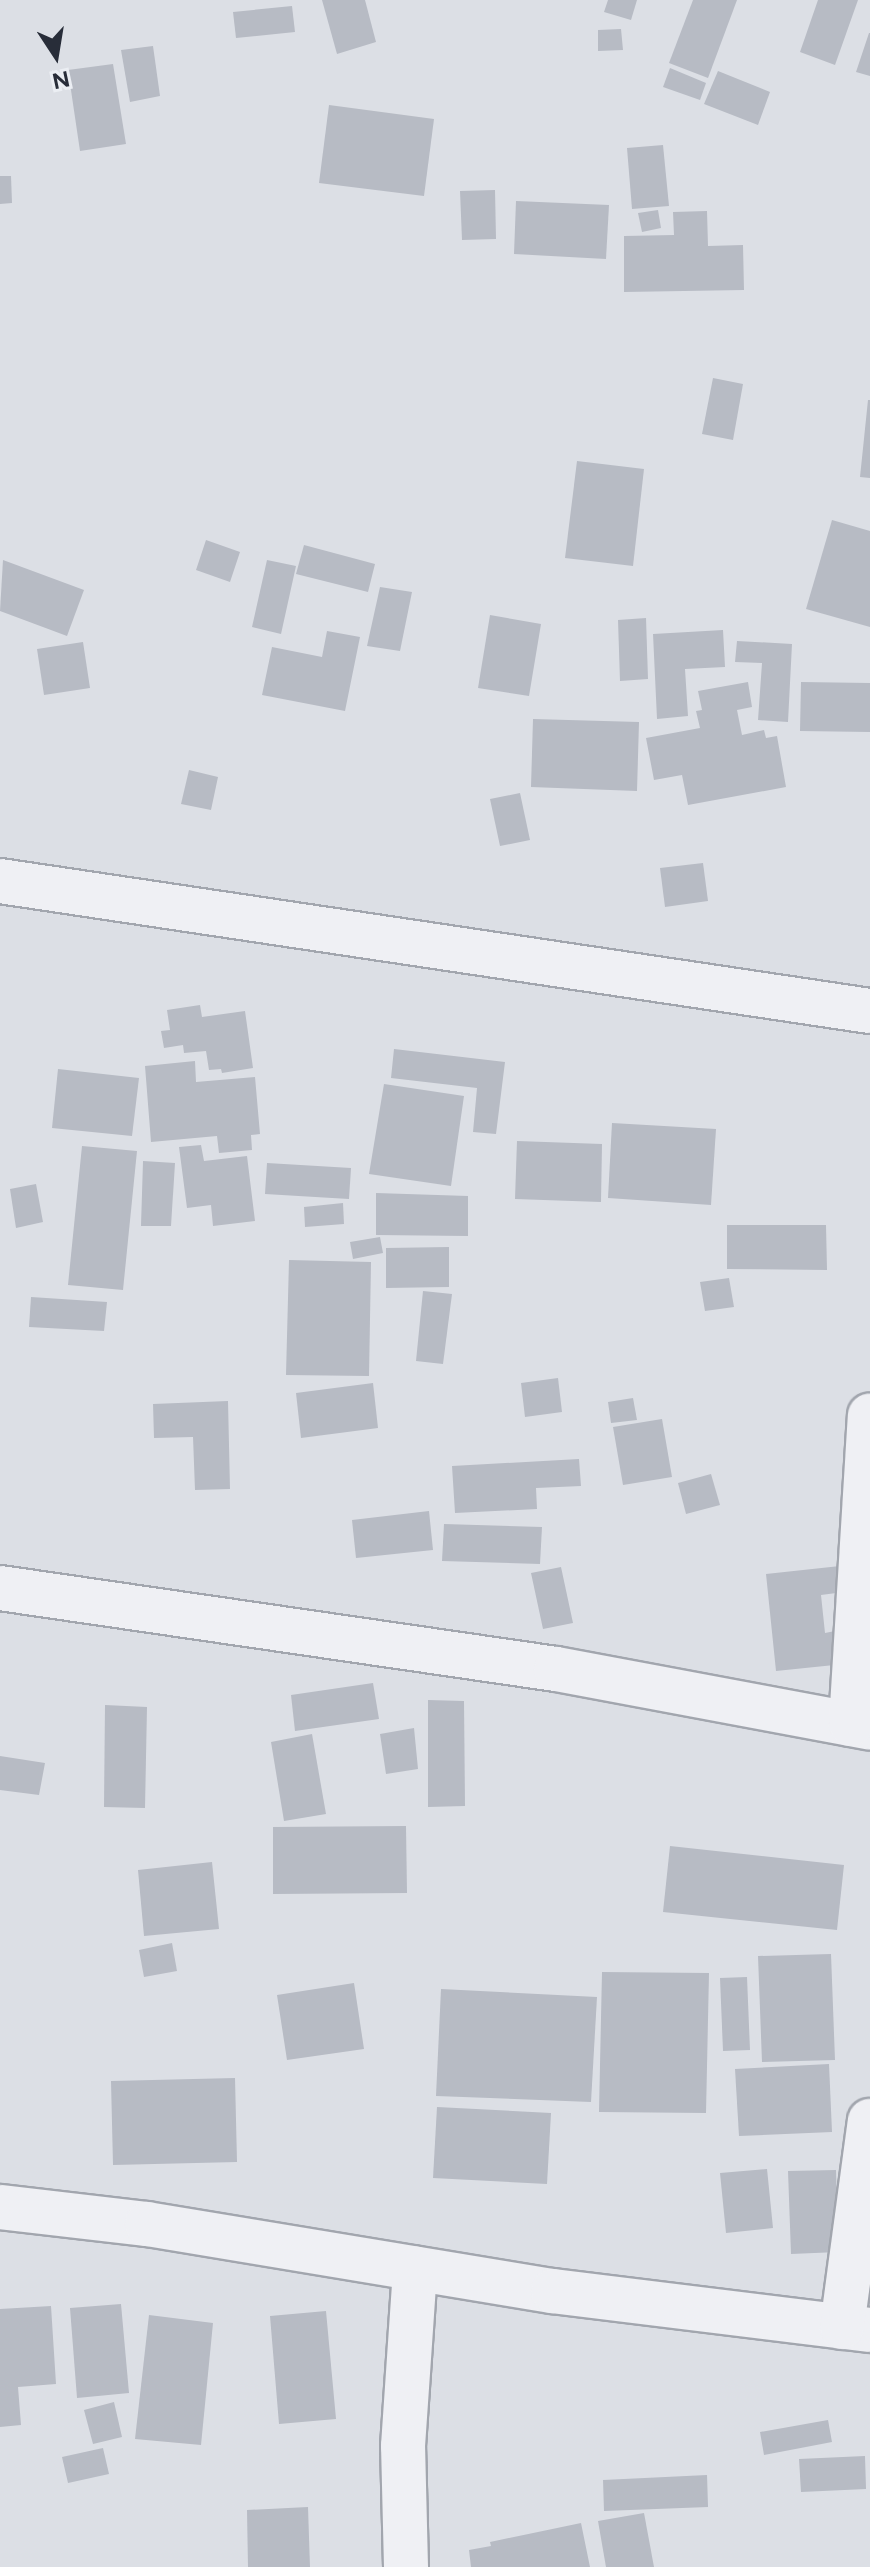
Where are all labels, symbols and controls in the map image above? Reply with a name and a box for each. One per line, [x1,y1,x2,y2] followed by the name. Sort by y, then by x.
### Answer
[16,16,96,96] north arrow
[50,65,72,95] text: N

